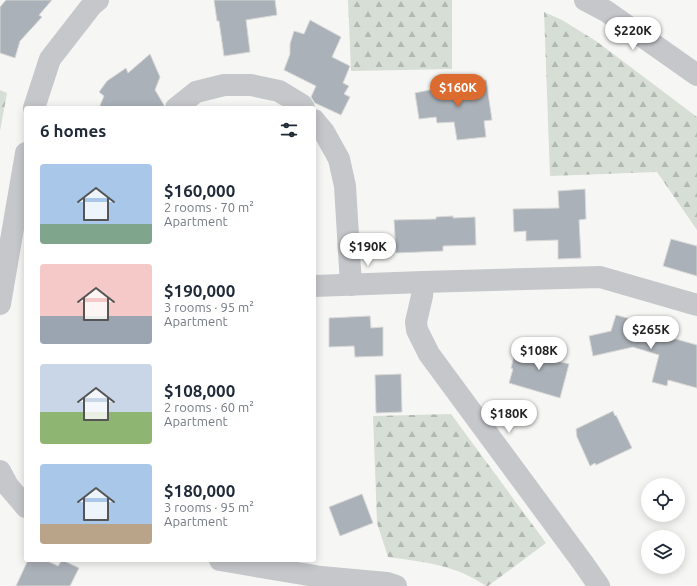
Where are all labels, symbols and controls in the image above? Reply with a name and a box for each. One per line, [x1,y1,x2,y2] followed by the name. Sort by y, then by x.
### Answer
[605,17,661,51] pin: $220K
[614,23,652,37] text: $220K
[430,74,486,108] pin: $160K
[439,80,477,94] text: $160K
[278,119,300,141] icon: filters
[40,121,106,140] text: 6 homes
[72,180,120,228] icon: home
[164,181,235,200] text: $160,000
[164,200,254,214] text: 2 rooms · 70 m²
[164,214,228,228] text: Apartment
[340,233,396,267] pin: $190K
[349,239,387,253] text: $190K
[72,280,120,328] icon: home
[164,281,235,300] text: $190,000
[164,300,254,314] text: 3 rooms · 95 m²
[164,314,228,328] text: Apartment
[623,316,679,350] pin: $265K
[632,322,670,336] text: $265K
[511,337,567,371] pin: $108K
[520,343,558,357] text: $108K
[72,380,120,428] icon: home
[164,381,235,400] text: $108,000
[164,400,254,414] text: 2 rooms · 60 m²
[481,400,537,434] pin: $180K
[490,406,528,420] text: $180K
[164,414,228,428] text: Apartment
[641,478,685,574] map controls
[641,478,685,522] button: locate
[72,480,120,528] icon: home
[164,481,235,500] text: $180,000
[164,500,254,514] text: 3 rooms · 95 m²
[164,514,228,528] text: Apartment
[641,530,685,574] button: layers

